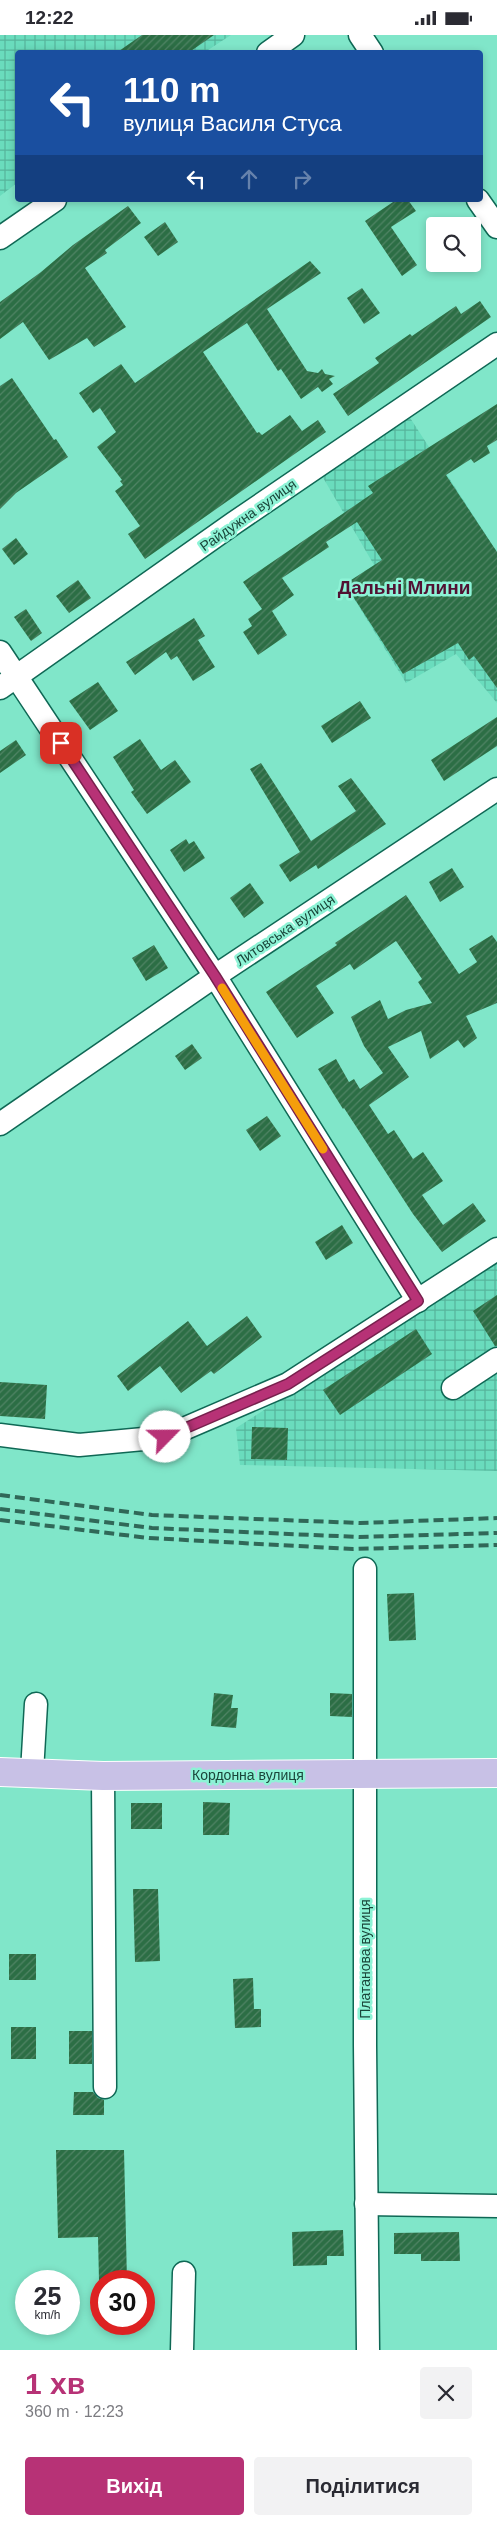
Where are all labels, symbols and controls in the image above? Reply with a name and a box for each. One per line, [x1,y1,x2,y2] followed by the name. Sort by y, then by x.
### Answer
[25,7,74,28] text: 12:22
[40,70,105,135] icon: left
[123,70,220,109] text: 110 m
[123,111,342,136] text: вулиця Василя Стуса
[182,165,210,193] icon: left
[235,165,263,193] icon: ahead
[288,165,316,193] icon: right
[426,217,481,272] map controls
[426,217,481,272] button: search
[197,476,299,554] street label: Райдужна вулиця
[338,577,470,598] district label: Дальні Млини
[40,722,82,764] pin
[47,729,75,757] icon: arrive
[232,891,338,969] street label: Литовська вулиця
[138,1410,190,1462] position arrow
[192,1767,304,1783] street label: Кордонна вулиця
[357,1899,373,2019] street label: Платанова вулиця
[90,2270,155,2335] speed limit sign: 30
[34,2282,61,2310] text: 25
[34,2308,61,2322] text: km/h
[25,2367,85,2400] text: 1 хв
[420,2367,472,2419] button: close
[25,2403,124,2420] text: 360 m · 12:23
[25,2457,244,2515] button: Вихід
[254,2457,472,2515] button: Поділитися

